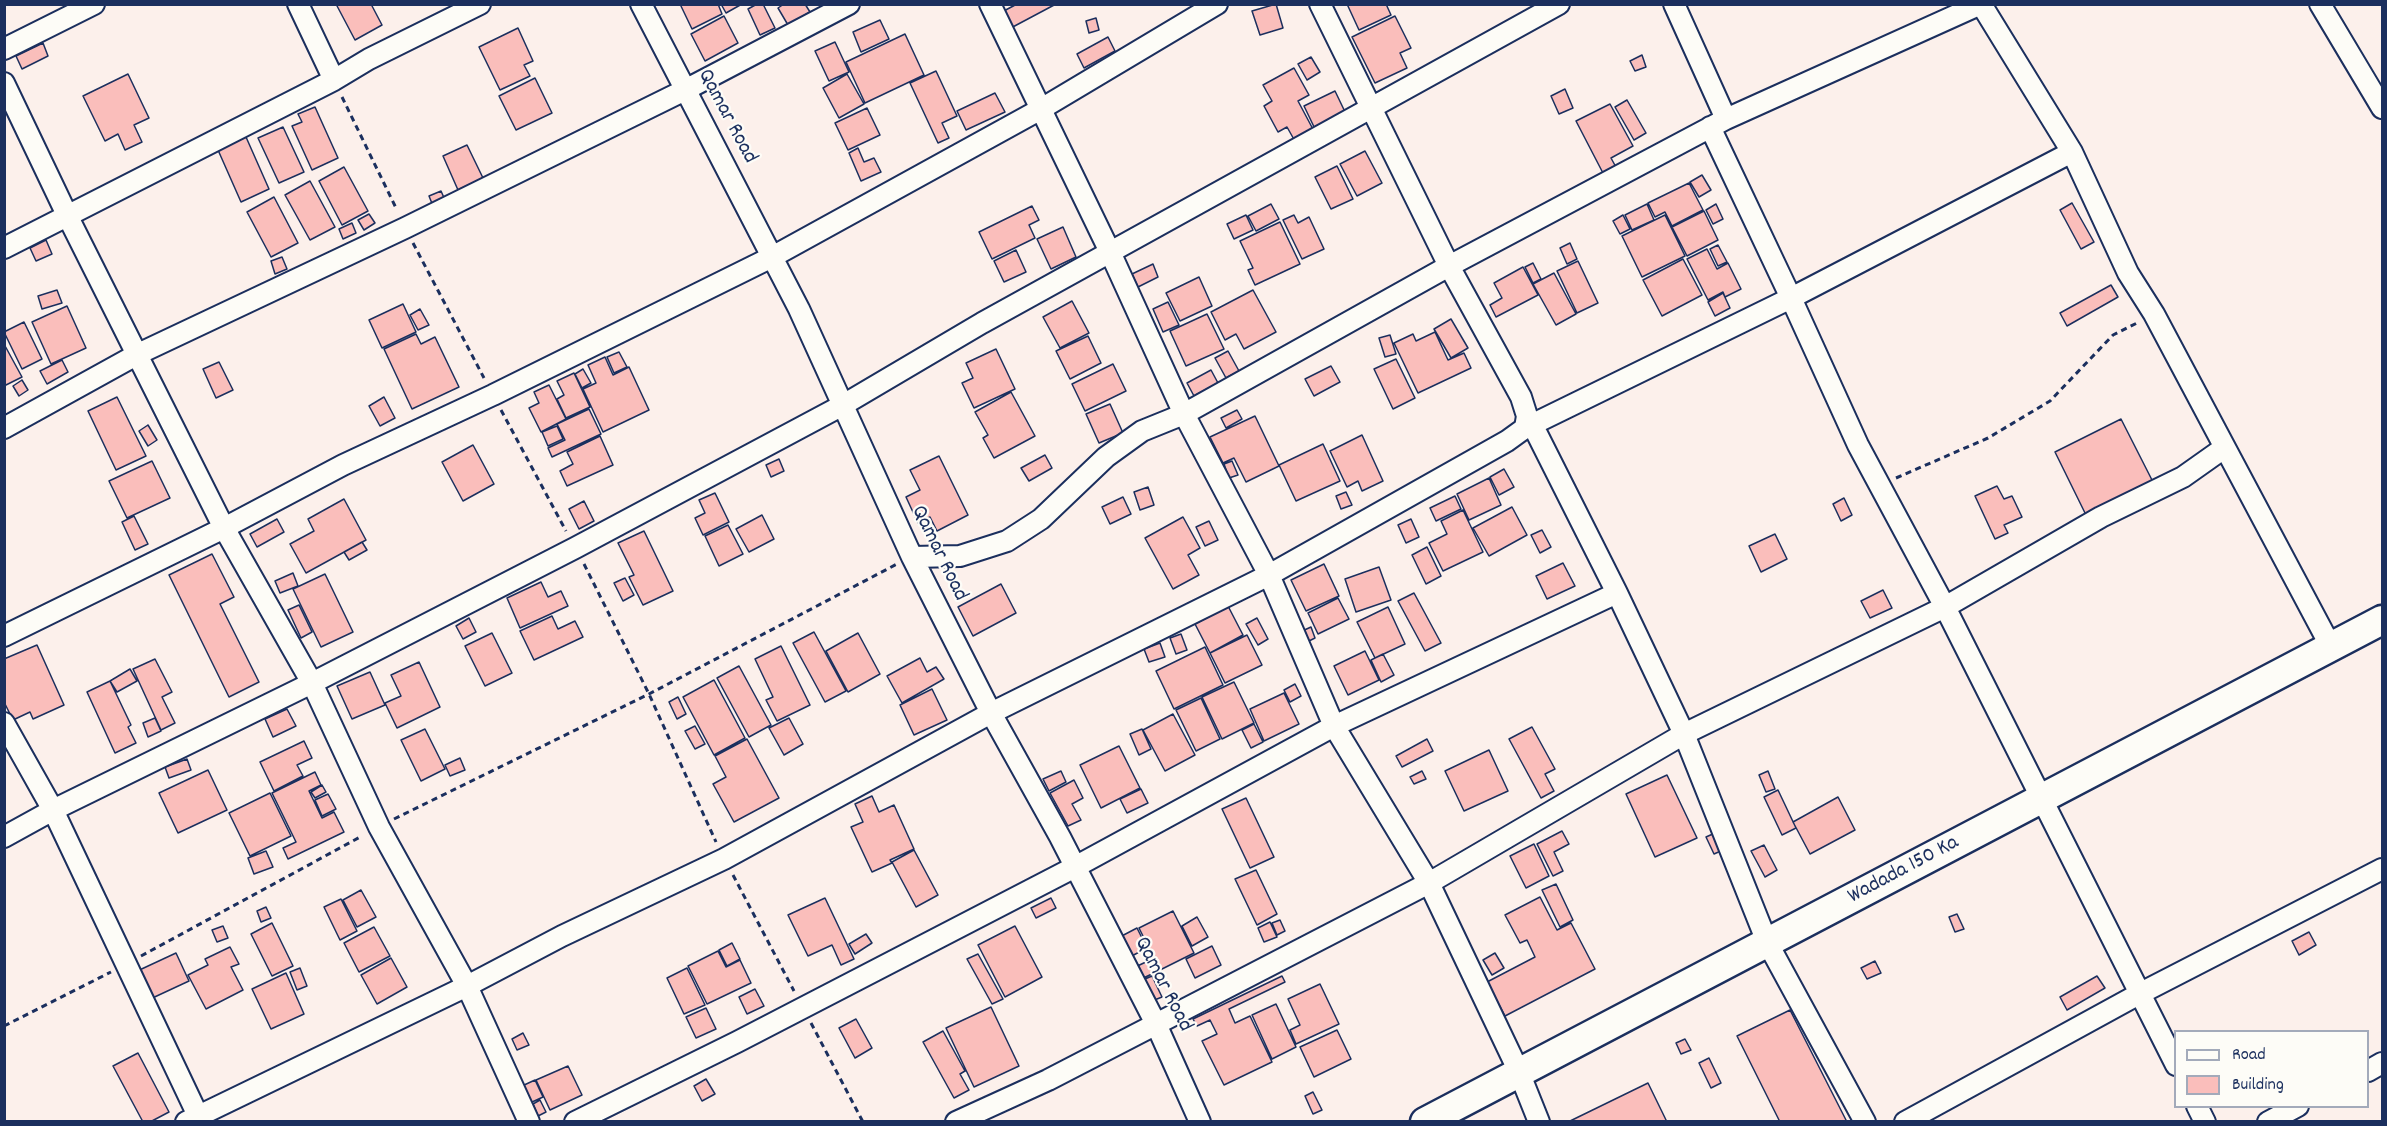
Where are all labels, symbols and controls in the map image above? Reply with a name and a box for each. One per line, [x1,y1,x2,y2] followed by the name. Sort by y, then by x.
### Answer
[690,65,762,169] street label: Qamar Road
[904,502,972,606] street label: Qamar Road
[1844,831,1964,911] street label: Wadada 150 Ka
[1127,933,1197,1037] street label: Qamar Road
[2174,1030,2369,1108] legend
[2232,1043,2266,1068] text: Road
[2232,1073,2284,1098] text: Building

